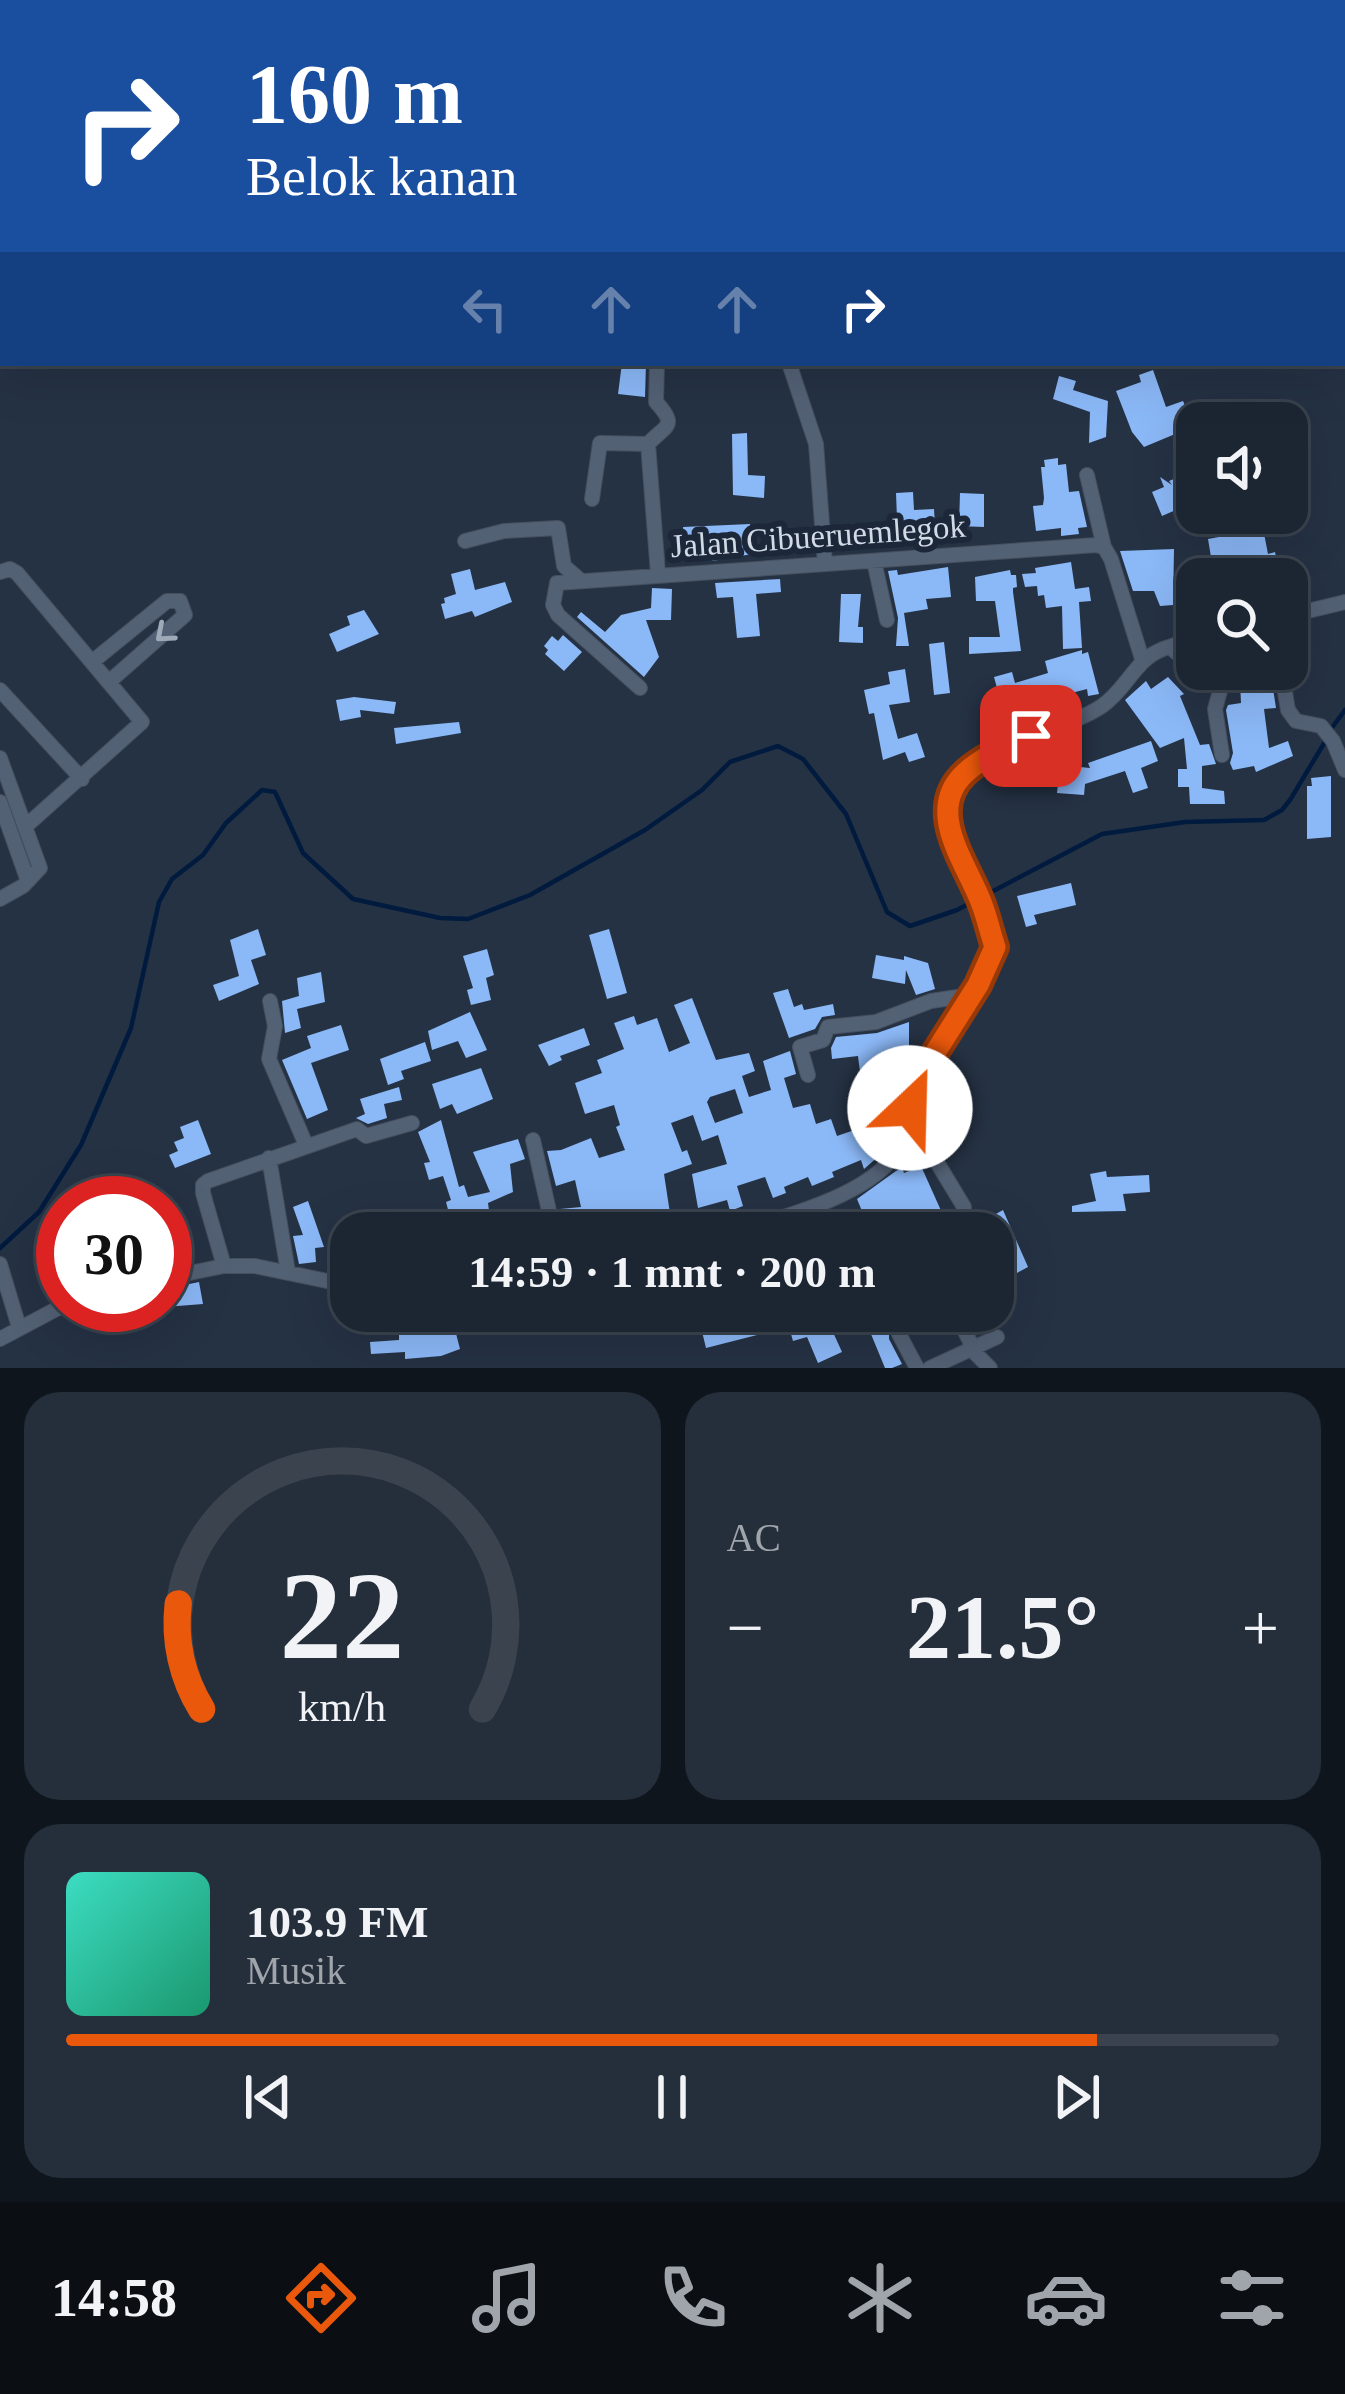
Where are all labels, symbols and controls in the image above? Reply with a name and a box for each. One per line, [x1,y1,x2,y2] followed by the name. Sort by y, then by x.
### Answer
[48,48,204,204] icon: right
[246,48,463,141] text: 160 m
[246,147,517,207] text: Belok kanan
[452,276,518,342] icon: left
[578,276,644,342] icon: ahead
[704,276,770,342] icon: ahead
[830,276,896,342] icon: right
[1176,402,1308,690] map controls
[1176,402,1308,534] button: sound
[669,508,967,564] street label: Jalan Cibueruemlegok
[1176,558,1308,690] button: search
[156,620,178,641] one-way arrow
[980,685,1082,787] pin
[998,703,1064,769] icon: arrive
[847,1045,973,1171] position arrow
[36,1176,192,1332] speed limit sign: 30
[468,1247,876,1297] text: 14:59 · 1 mnt · 200 m
[727,1516,781,1559] text: AC
[280,1547,405,1685] text: 22
[906,1578,1100,1677] text: 21.5°
[727,1591,764,1664] text: −
[1242,1591,1279,1664] text: +
[298,1683,386,1730] text: km/h
[246,1897,428,1947] text: 103.9 FM
[246,1949,346,1992] text: Musik
[235,2064,301,2130] icon: previous
[639,2064,705,2130] icon: pause
[1044,2064,1110,2130] icon: next
[279,2256,363,2340] icon: directions
[465,2256,549,2340] icon: music
[651,2256,735,2340] icon: phone
[838,2256,922,2340] icon: climate
[1024,2256,1108,2340] icon: car
[1210,2256,1294,2340] icon: filters
[51,2268,177,2328] text: 14:58

